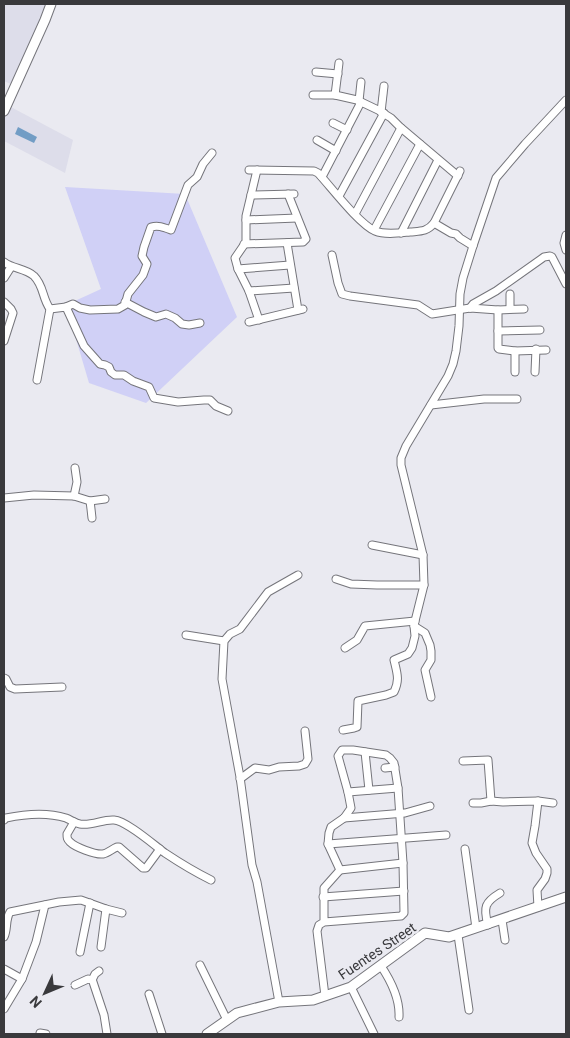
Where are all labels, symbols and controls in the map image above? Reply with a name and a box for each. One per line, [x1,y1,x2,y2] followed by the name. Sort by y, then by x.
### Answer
[335,919,419,983] street label: Fuentes Street
[20,968,70,1018] north arrow
[26,993,45,1011] text: N

